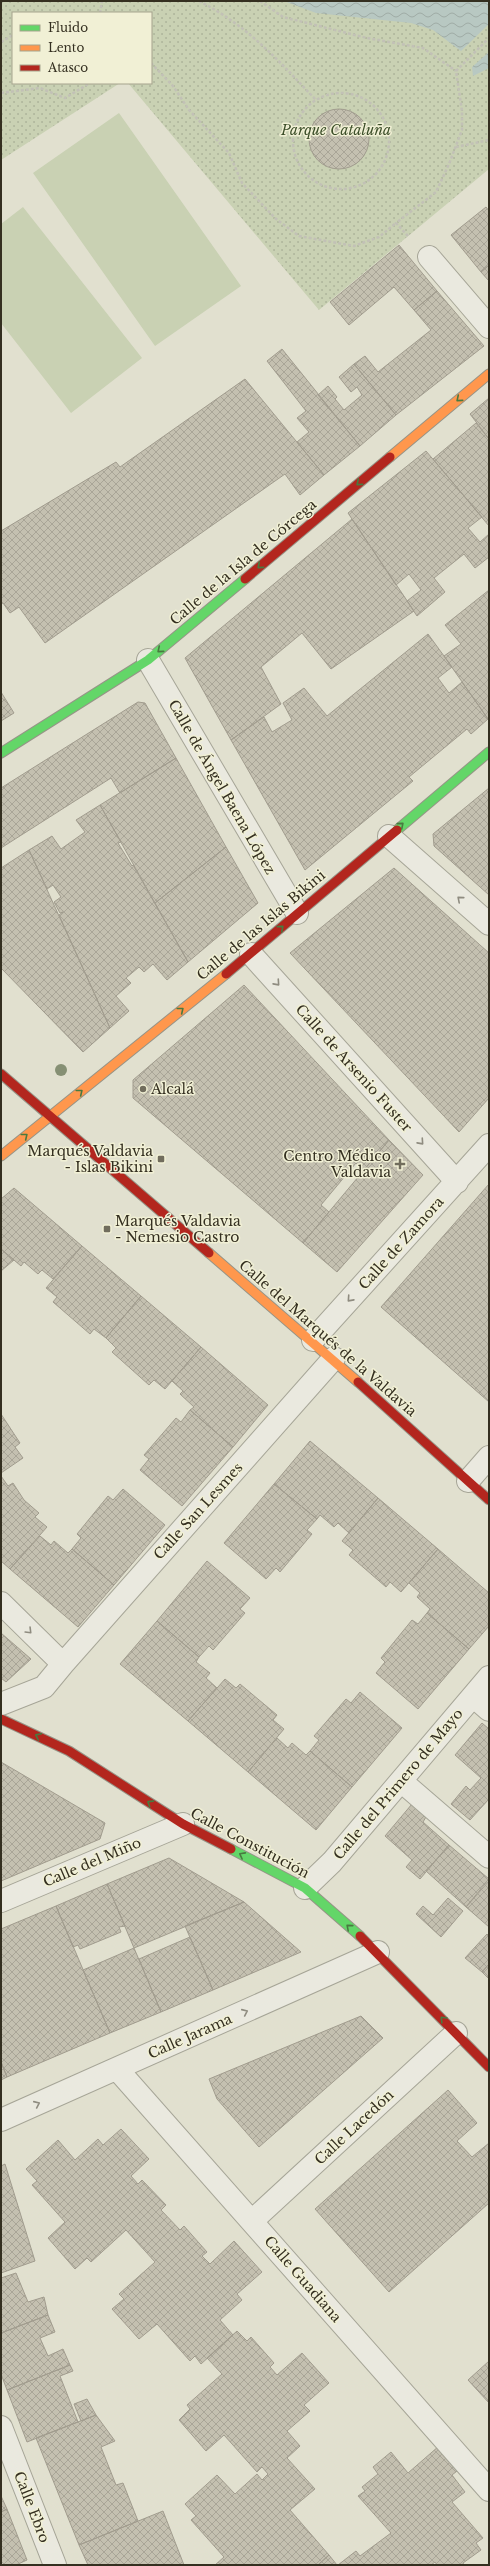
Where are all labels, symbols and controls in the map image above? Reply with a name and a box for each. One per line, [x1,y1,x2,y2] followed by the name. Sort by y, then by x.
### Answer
[12,12,152,84] legend
[48,20,88,35] text: Fluido
[48,40,84,55] text: Lento
[47,60,88,75] text: Atasco
[280,121,391,139] park label: Parque Cataluña
[456,395,464,402] one-way arrow
[357,478,364,485] one-way arrow
[166,495,320,629] street label: Calle de la Isla de Córcega
[257,562,264,569] one-way arrow
[158,645,165,652] one-way arrow
[164,696,280,878] street label: Calle de Ángel Baena López
[397,823,404,830] one-way arrow
[193,866,329,984] street label: Calle de las Islas Bikini
[457,896,464,903] one-way arrow
[276,925,284,932] one-way arrow
[272,978,279,985] one-way arrow
[292,1000,416,1136] street label: Calle de Arsenio Fuster
[176,1008,183,1015] one-way arrow
[150,1080,194,1098] place label: Alcalá
[138,1084,148,1094] marker: Alcalá
[75,1090,82,1097] one-way arrow
[20,1134,28,1141] one-way arrow
[416,1137,423,1144] one-way arrow
[27,1142,153,1176] place label: Marqués Valdavia - Islas Bikini
[283,1147,391,1181] place label: Centro Médico Valdavia
[156,1154,166,1164] marker: Marqués Valdavia - Islas Bikini
[394,1158,406,1170] marker: Centro Médico Valdavia
[355,1193,448,1293] street label: Calle de Zamora
[115,1212,241,1246] place label: Marqués Valdavia - Nemesio Castro
[102,1224,112,1234] marker: Marqués Valdavia - Nemesio Castro
[235,1256,421,1420] street label: Calle del Marqués de la Valdavia
[348,1294,355,1301] one-way arrow
[150,1459,246,1563] street label: Calle San Lesmes
[24,1626,32,1634] one-way arrow
[329,1705,467,1863] street label: Calle del Primero de Mayo
[35,1733,42,1741] one-way arrow
[147,1800,154,1807] one-way arrow
[187,1804,313,1882] street label: Calle Constitución
[40,1833,144,1891] street label: Calle del Miño
[239,1852,246,1860] one-way arrow
[346,1924,354,1931] one-way arrow
[145,2009,235,2063] street label: Calle Jarama
[241,2009,249,2017] one-way arrow
[440,2016,448,2024] one-way arrow
[311,2085,398,2168] street label: Calle Lacedón
[32,2101,40,2109] one-way arrow
[261,2232,346,2326] street label: Calle Guadiana
[10,2469,54,2545] street label: Calle Ebro

